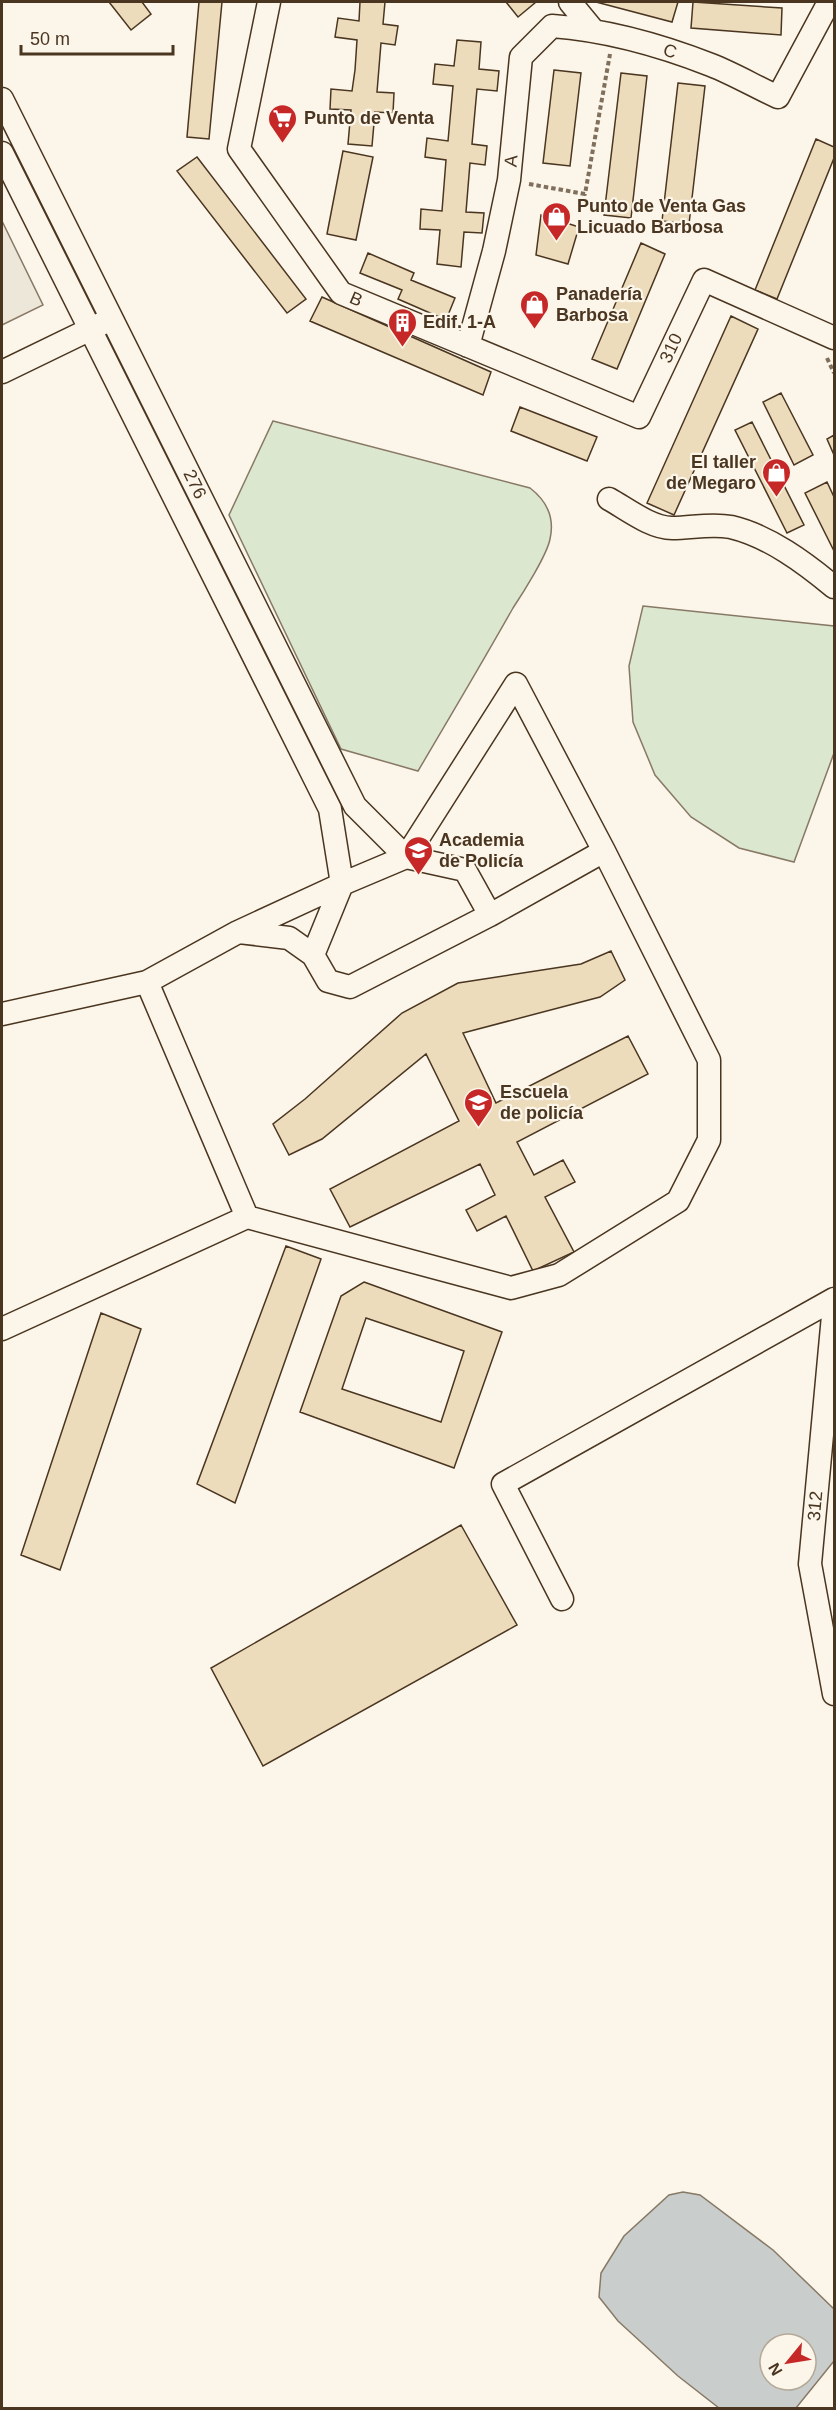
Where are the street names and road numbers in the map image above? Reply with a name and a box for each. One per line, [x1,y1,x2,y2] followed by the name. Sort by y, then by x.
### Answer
[661,39,679,63] street label: C
[501,154,521,168] street label: A
[347,287,365,311] street label: B
[656,330,686,366] street label: 310
[179,466,211,502] street label: 276
[804,1490,826,1522] street label: 312

